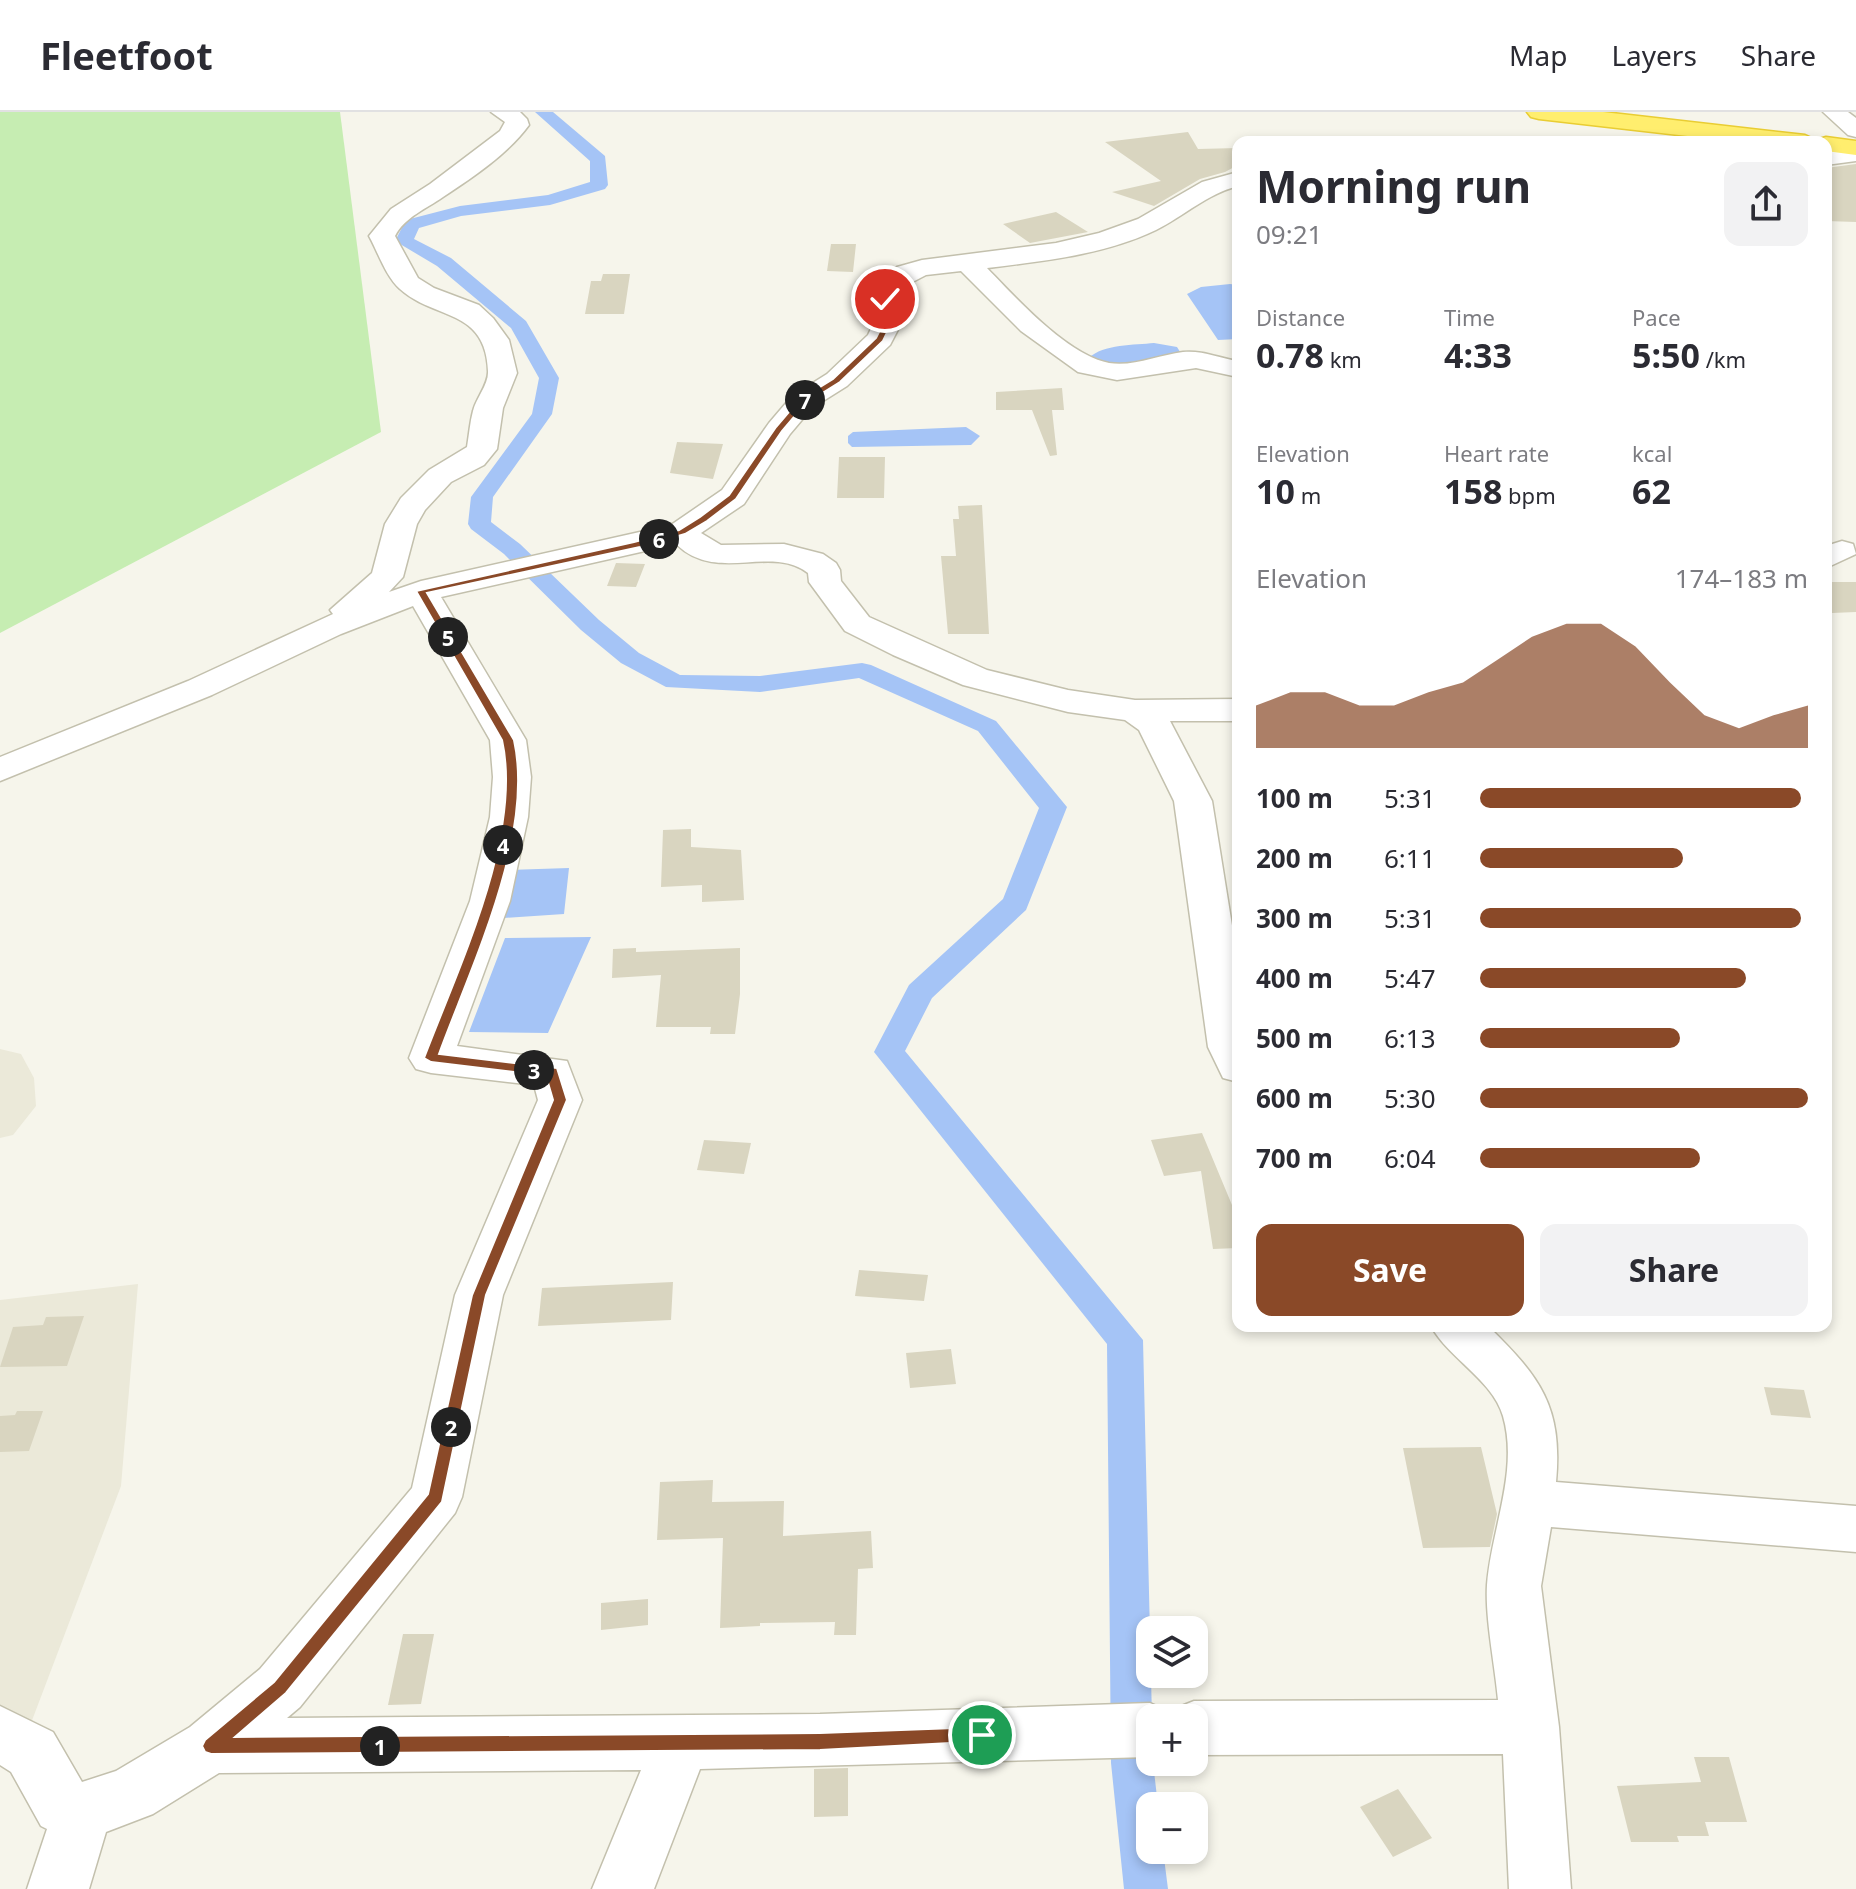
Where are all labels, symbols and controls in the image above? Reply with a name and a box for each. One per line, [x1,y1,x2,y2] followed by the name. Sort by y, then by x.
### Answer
[40,29,213,81] text: Fleetfoot
[1509,36,1567,74] text: Map
[1611,36,1697,74] text: Layers
[1741,36,1816,74] text: Share
[1256,156,1531,216] text: Morning run
[1724,162,1808,246] button: share
[1256,216,1322,252] text: 09:21
[851,265,919,333] pin
[863,277,907,321] icon: check
[1256,302,1345,332] text: Distance
[1444,302,1495,332] text: Time
[1632,302,1681,332] text: Pace
[1256,332,1324,378] text: 0.78
[1444,332,1512,378] text: 4:33
[1632,332,1700,378] text: 5:50
[1324,344,1362,374] text: km
[1700,344,1746,374] text: /km
[785,380,825,420] pin: 7
[799,385,811,415] text: 7
[1256,438,1350,468] text: Elevation
[1444,438,1549,468] text: Heart rate
[1632,438,1672,468] text: kcal
[1256,468,1295,514] text: 10
[1444,468,1502,514] text: 158
[1632,468,1671,514] text: 62
[1295,480,1321,510] text: m
[1502,480,1556,510] text: bpm
[639,519,679,559] pin: 6
[653,524,665,554] text: 6
[1256,560,1367,596] text: Elevation
[1675,560,1808,596] text: 174–183 m
[428,617,468,657] pin: 5
[442,622,454,652] text: 5
[1256,780,1333,816] text: 100 m
[1384,780,1436,816] text: 5:31
[483,825,523,865] pin: 4
[497,830,509,860] text: 4
[1256,840,1333,876] text: 200 m
[1384,840,1436,876] text: 6:11
[1256,900,1333,936] text: 300 m
[1384,900,1436,936] text: 5:31
[1256,960,1333,996] text: 400 m
[1384,960,1436,996] text: 5:47
[1256,1020,1333,1056] text: 500 m
[1384,1020,1436,1056] text: 6:13
[514,1050,554,1090] pin: 3
[528,1055,540,1085] text: 3
[1256,1080,1333,1116] text: 600 m
[1384,1080,1436,1116] text: 5:30
[1256,1140,1333,1176] text: 700 m
[1384,1140,1436,1176] text: 6:04
[1256,1224,1524,1316] button: Save
[1540,1224,1808,1316] button: Share
[431,1407,471,1447] pin: 2
[445,1412,457,1442] text: 2
[1136,1616,1208,1864] map controls
[1136,1616,1208,1688] button: layers
[948,1701,1016,1769] pin
[1136,1704,1208,1776] button: +
[960,1713,1004,1757] icon: arrive
[360,1726,400,1766] pin: 1
[374,1731,386,1761] text: 1
[1136,1792,1208,1864] button: −

